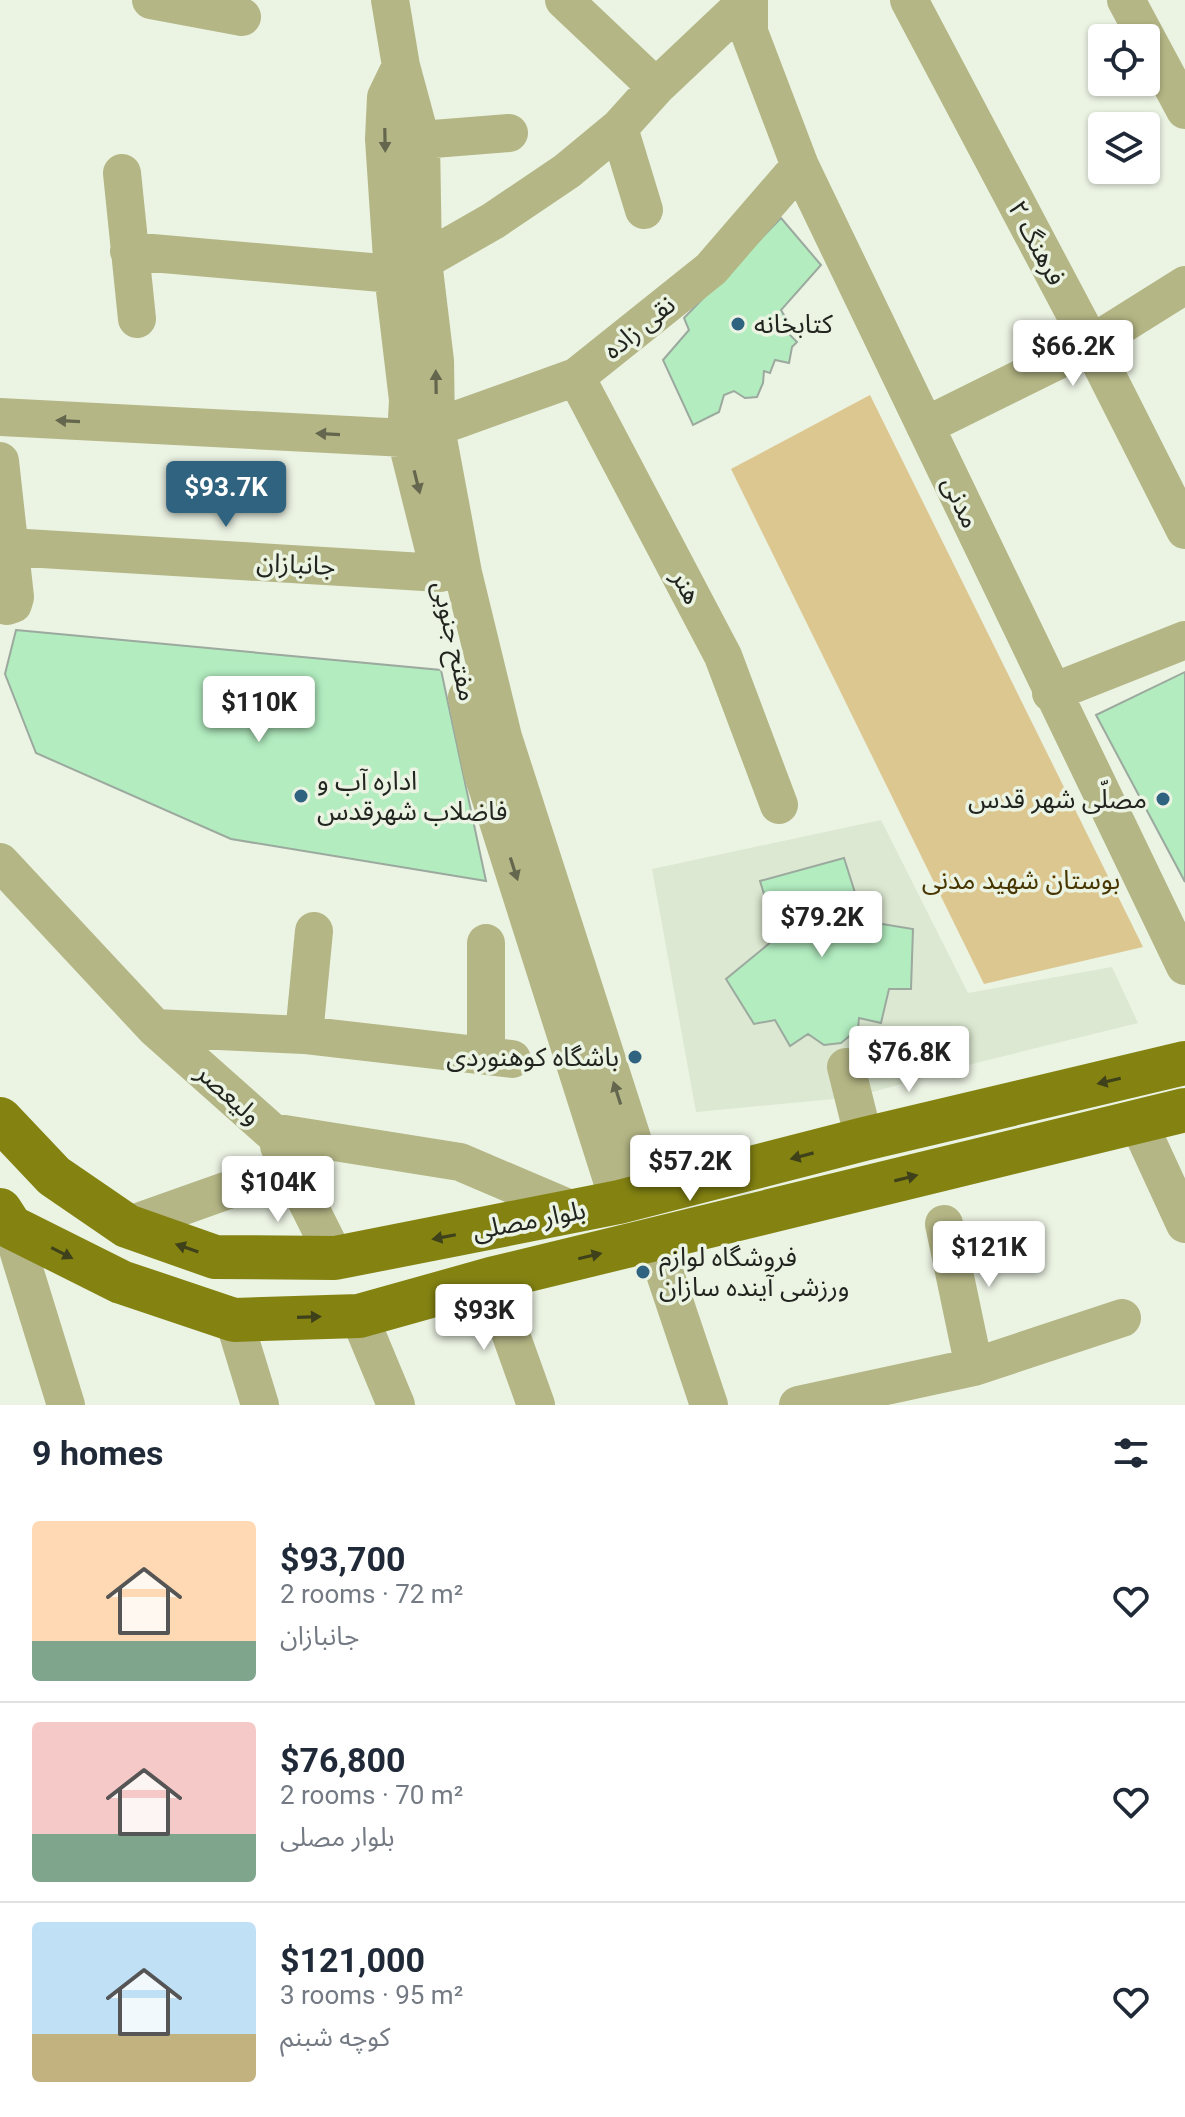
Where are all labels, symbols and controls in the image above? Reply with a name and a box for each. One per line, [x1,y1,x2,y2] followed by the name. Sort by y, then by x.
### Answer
[1088,24,1160,184] map controls
[1088,24,1160,96] button: locate
[1088,112,1160,184] button: layers
[379,128,391,153] one-way arrow
[1002,196,1072,290] street label: فرهنگ ۲
[597,289,681,365] street label: نقی زاده
[754,309,833,339] place label: کتابخانه
[729,315,747,333] marker: کتابخانه
[1008,320,1138,388] pin: $66.2K
[1031,331,1115,361] text: $66.2K
[430,369,442,394] one-way arrow
[55,414,80,427] one-way arrow
[315,427,340,440] one-way arrow
[161,461,291,529] pin: $93.7K
[411,469,423,494] one-way arrow
[936,471,986,533] street label: مدنی
[184,472,268,502] text: $93.7K
[256,547,336,581] street label: جانبازان
[665,564,708,609] street label: هنر
[422,578,483,705] street label: مفتح جنوبی
[203,676,315,744] pin: $110K
[221,687,297,717] text: $110K
[317,766,507,826] place label: اداره آب و فاضلاب شهرقدس
[968,779,1147,814] place label: مصلّی شهر قدس
[292,787,310,805] marker: اداره آب و فاضلاب شهرقدس
[1154,790,1172,808] marker: مصلّی شهر قدس
[508,858,521,882] one-way arrow
[922,865,1120,895] park label: بوستان شهید مدنی
[757,891,887,959] pin: $79.2K
[780,902,864,932] text: $79.2K
[844,1026,974,1094] pin: $76.8K
[867,1037,951,1067] text: $76.8K
[446,1042,619,1072] place label: باشگاه کوهنوردی
[626,1048,644,1066] marker: باشگاه کوهنوردی
[190,1057,268,1131] street label: ولیعصر
[1097,1075,1122,1088] one-way arrow
[610,1081,623,1105] one-way arrow
[625,1135,755,1203] pin: $57.2K
[648,1146,732,1176] text: $57.2K
[790,1150,815,1162] one-way arrow
[222,1156,334,1224] pin: $104K
[240,1167,316,1197] text: $104K
[894,1172,919,1184] one-way arrow
[470,1194,588,1246] street label: بلوار مصلی
[933,1221,1045,1289] pin: $121K
[431,1231,456,1243] one-way arrow
[951,1232,1027,1262] text: $121K
[175,1241,199,1253] one-way arrow
[659,1242,849,1302] place label: فروشگاه لوازم ورزشی آینده سازان
[51,1246,74,1260] one-way arrow
[577,1249,602,1262] one-way arrow
[634,1263,652,1281] marker: فروشگاه لوازم ورزشی آینده سازان
[437,1284,531,1352] pin: $93K
[453,1295,515,1325] text: $93K
[297,1311,322,1324] one-way arrow
[1109,1431,1153,1475] icon: filters
[32,1433,163,1473] text: 9 homes
[280,1539,405,1579] text: $93,700
[96,1553,192,1649] icon: home
[280,1579,463,1609] text: 2 rooms · 72 m²
[1109,1579,1153,1623] icon: heart
[280,1621,359,1651] text: جانبازان
[280,1740,405,1780] text: $76,800
[96,1754,192,1850] icon: home
[280,1780,463,1810] text: 2 rooms · 70 m²
[1109,1780,1153,1824] icon: heart
[280,1822,395,1852] text: بلوار مصلی
[280,1940,425,1980] text: $121,000
[96,1954,192,2050] icon: home
[280,1980,463,2010] text: 3 rooms · 95 m²
[1109,1980,1153,2024] icon: heart
[280,2022,390,2052] text: کوچه شبنم

